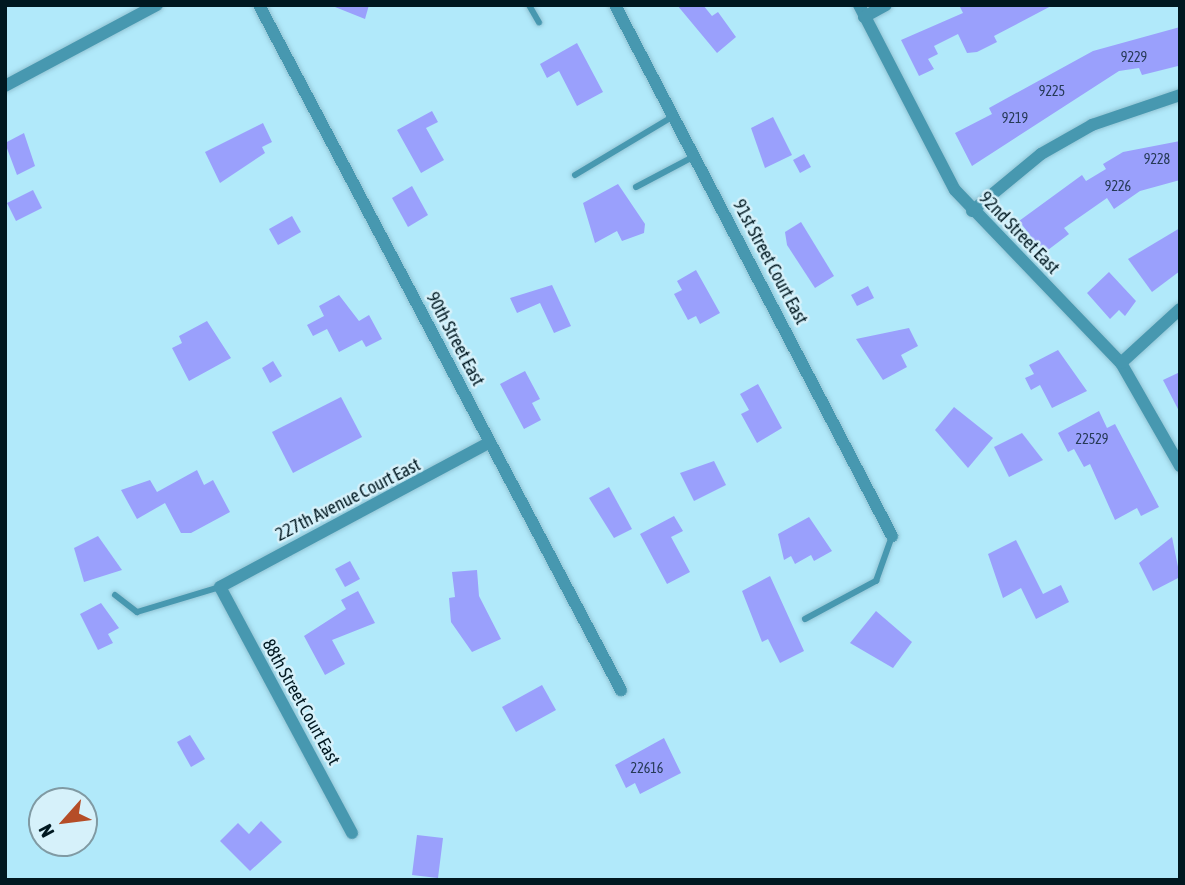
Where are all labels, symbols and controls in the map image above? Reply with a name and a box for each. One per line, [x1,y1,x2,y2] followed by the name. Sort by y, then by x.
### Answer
[1121,49,1147,65] house number: 9229
[1039,83,1065,99] house number: 9225
[1002,110,1028,126] house number: 9219
[1144,151,1170,167] house number: 9228
[1105,178,1131,194] house number: 9226
[974,187,1064,279] street label: 92nd Street East
[728,196,812,328] street label: 91st Street Court East
[421,289,489,389] street label: 90th Street East
[1076,431,1108,447] house number: 22529
[272,454,424,546] street label: 227th Avenue Court East
[257,635,345,769] street label: 88th Street Court East
[631,760,663,776] house number: 22616
[28,787,98,857] north arrow
[34,821,59,841] text: N

